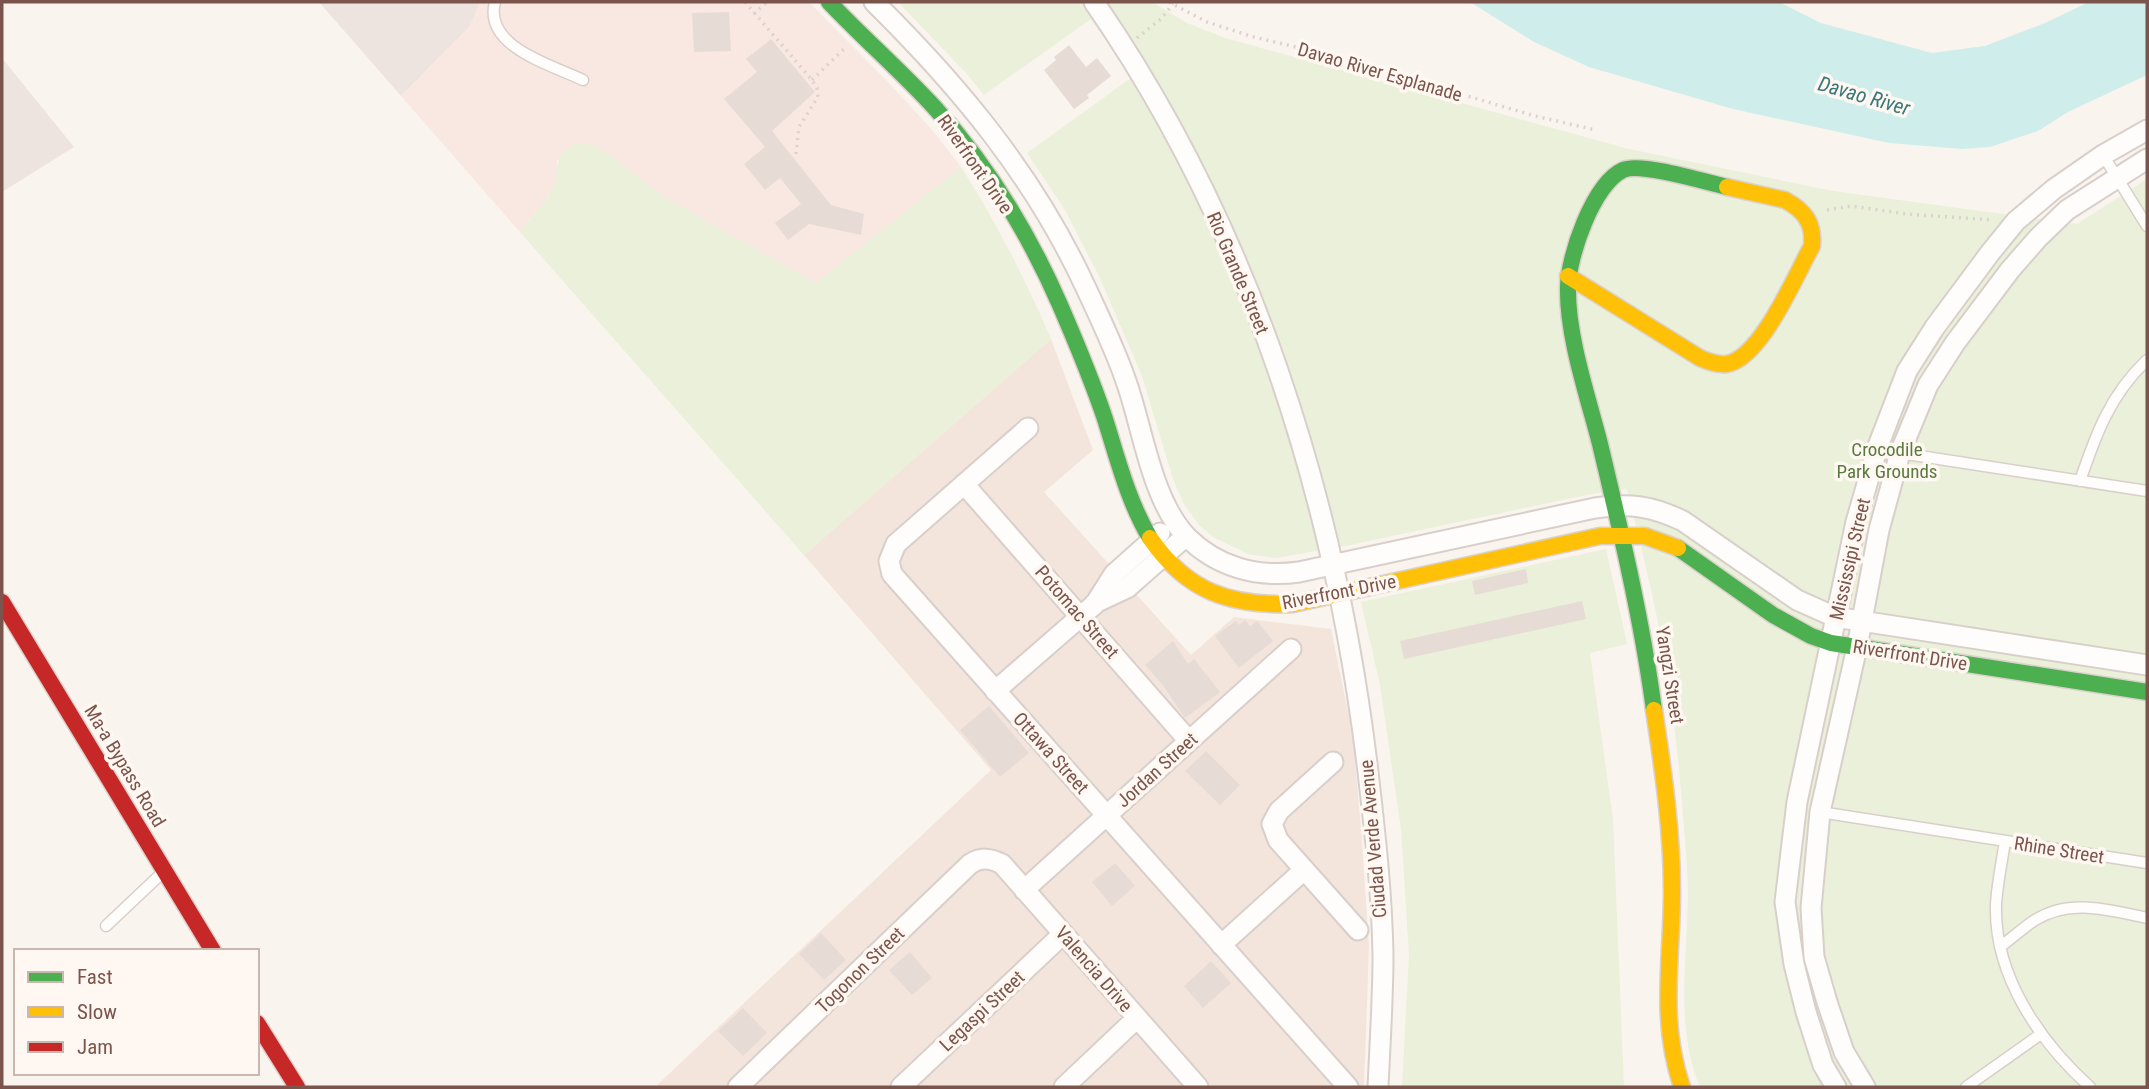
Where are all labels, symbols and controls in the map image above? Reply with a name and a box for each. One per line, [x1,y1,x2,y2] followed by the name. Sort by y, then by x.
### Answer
[1295,38,1465,106] street label: Davao River Esplanade
[1815,71,1913,121] water label: Davao River
[932,110,1018,218] street label: Riverfront Drive
[1202,208,1274,338] street label: Rio Grande Street
[1836,438,1938,483] park label: Crocodile Park Grounds
[1825,496,1875,622] street label: Mississipi Street
[1030,561,1124,663] street label: Potomac Street
[1280,570,1398,614] street label: Riverfront Drive
[1651,625,1689,725] street label: Yangzi Street
[1851,635,1969,675] street label: Riverfront Drive
[80,701,170,831] street label: Ma-a Bypass Road
[1008,707,1094,799] street label: Ottawa Street
[1112,728,1202,812] street label: Jordan Street
[1355,759,1391,919] street label: Ciudad Verde Avenue
[2012,832,2106,868] street label: Rhine Street
[1050,921,1138,1017] street label: Valencia Drive
[811,922,909,1018] street label: Togonon Street
[14,949,259,1075] legend
[77,965,113,989] text: Fast
[935,966,1029,1056] street label: Legaspi Street
[77,1000,117,1024] text: Slow
[77,1035,113,1059] text: Jam

